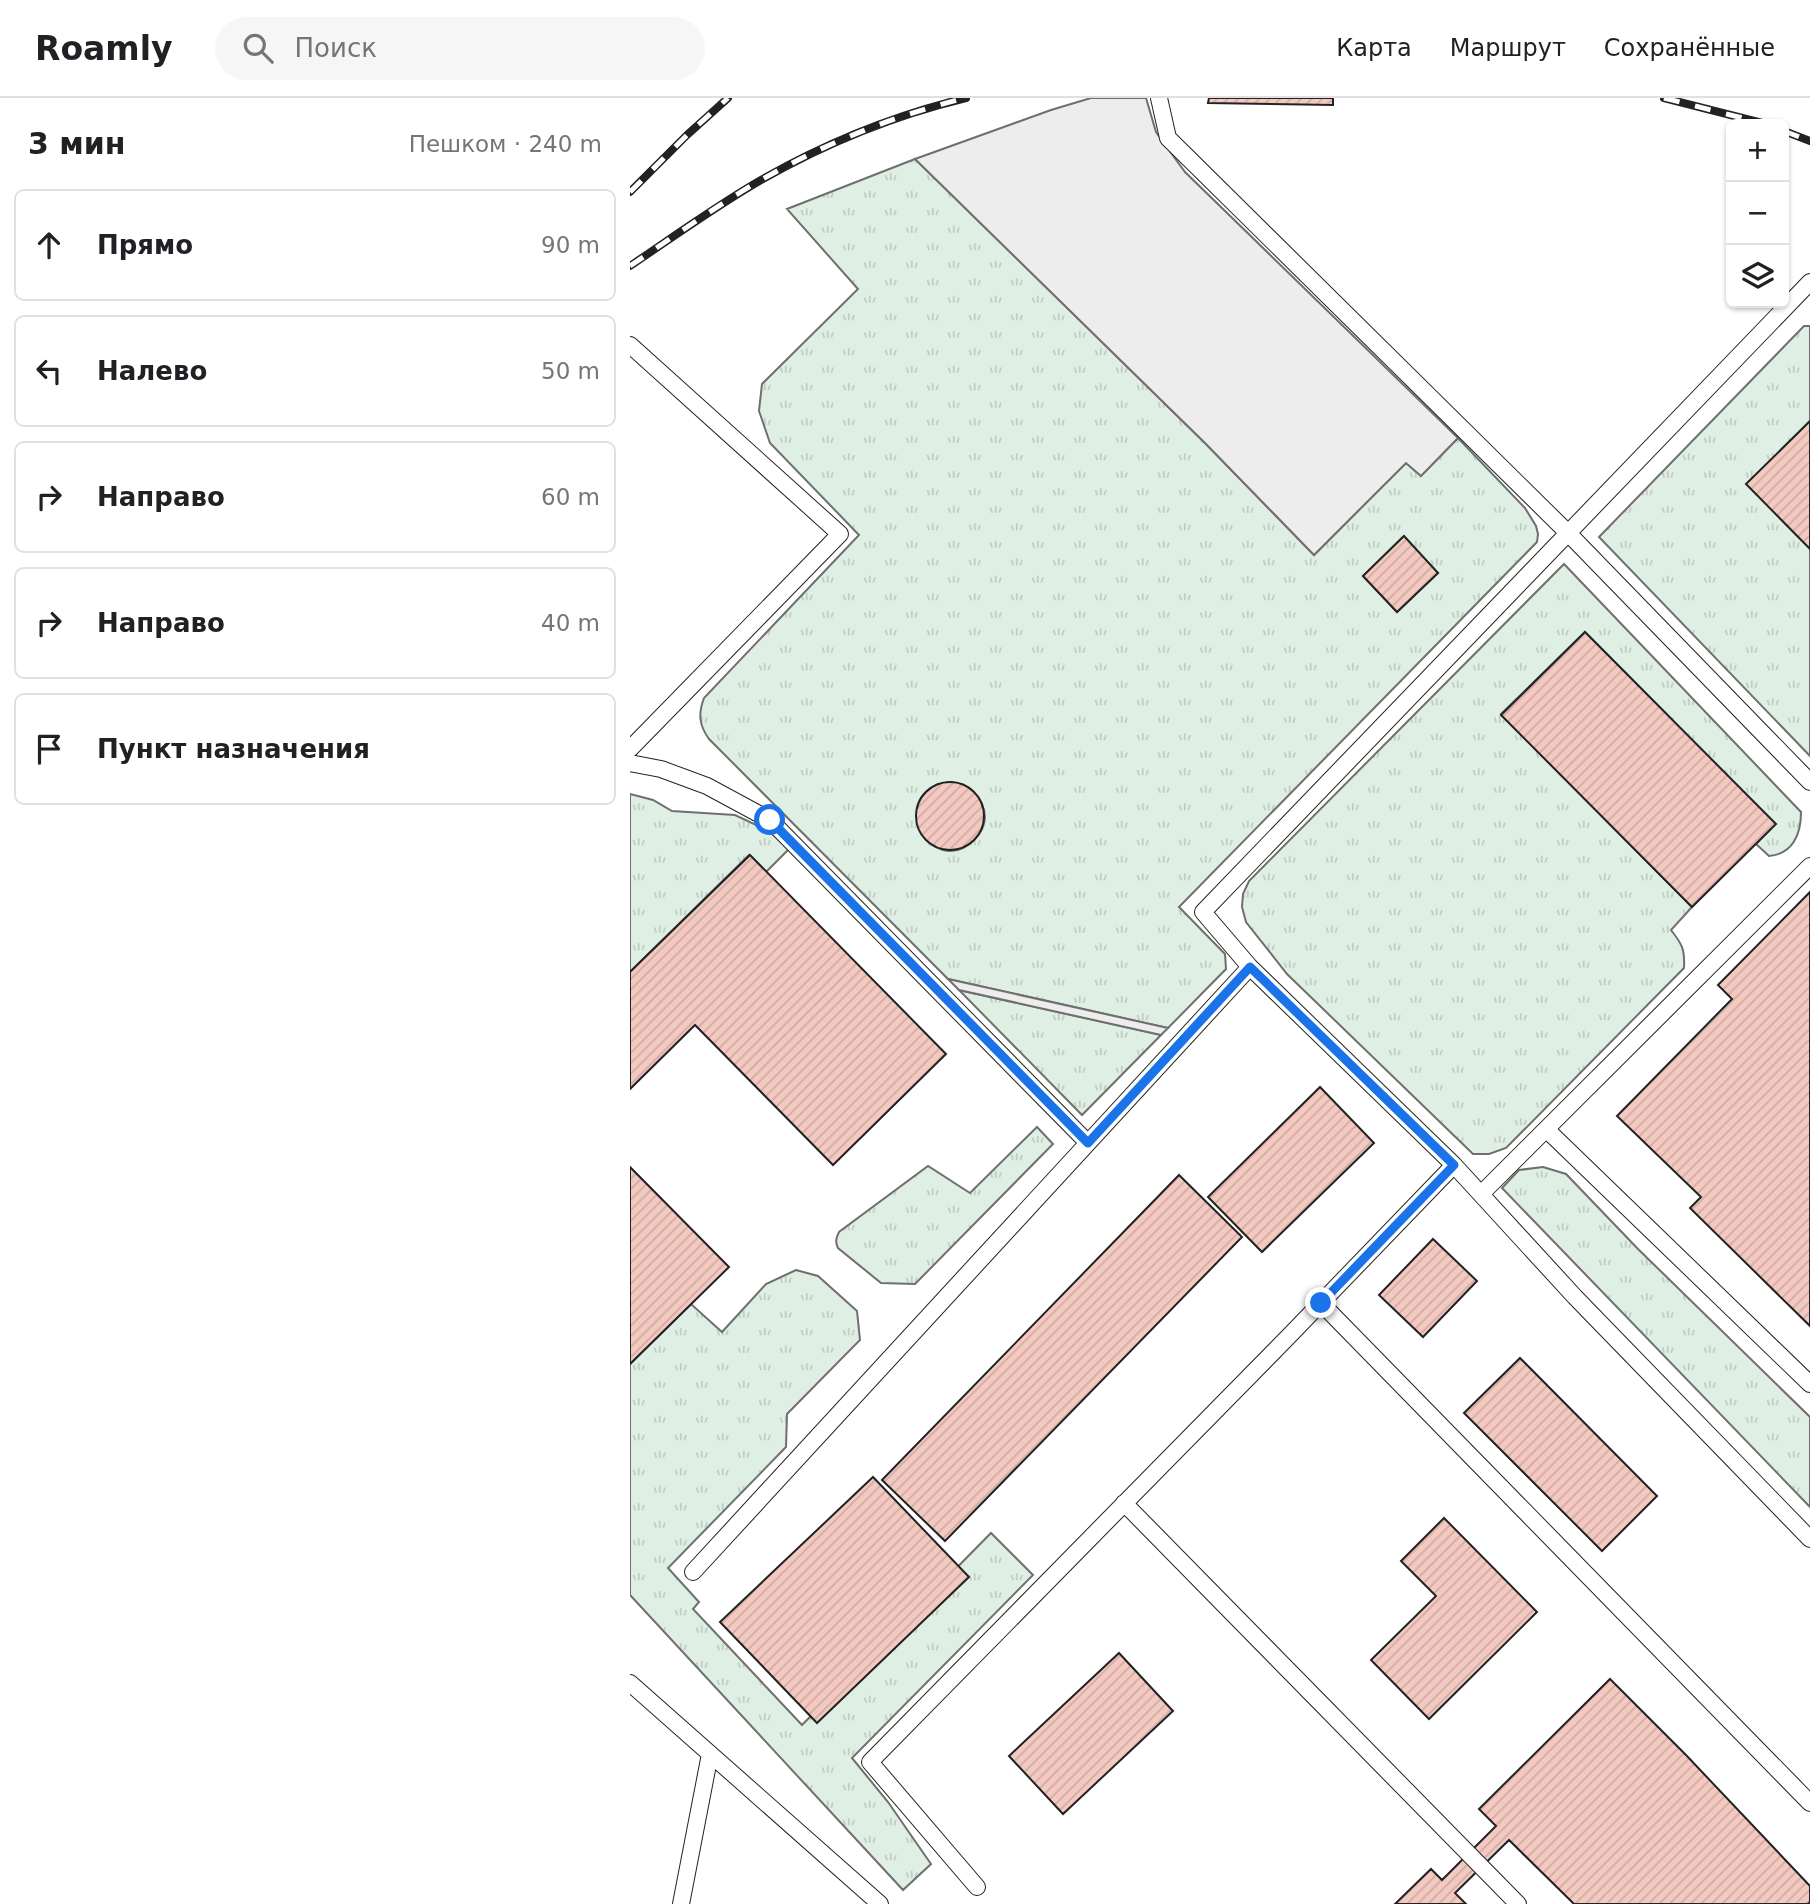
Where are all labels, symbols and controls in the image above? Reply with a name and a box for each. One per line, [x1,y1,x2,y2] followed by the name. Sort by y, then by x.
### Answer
[215,17,705,80] search box
[35,29,173,68] text: Roamly
[239,29,277,67] icon: search
[295,33,377,63] text: Поиск
[1336,34,1412,62] text: Карта
[1450,34,1566,62] text: Маршрут
[1604,34,1775,62] text: Сохранённые
[1726,119,1789,308] map controls
[1726,119,1789,182] button: +
[28,126,126,161] text: 3 мин
[409,131,602,157] text: Пешком · 240 m
[1726,182,1789,245] button: −
[30,226,68,264] icon: ahead
[97,230,193,260] text: Прямо
[541,232,600,258] text: 90 m
[1726,245,1789,308] button: layers
[30,352,68,390] icon: left
[97,356,207,386] text: Налево
[541,358,600,384] text: 50 m
[30,478,68,516] icon: right
[97,482,225,512] text: Направо
[541,484,600,510] text: 60 m
[30,604,68,642] icon: right
[97,608,225,638] text: Направо
[541,610,600,636] text: 40 m
[30,730,68,768] icon: arrive
[97,734,370,764] text: Пункт назначения
[754,804,785,835] route start
[1305,1287,1336,1318] route end

